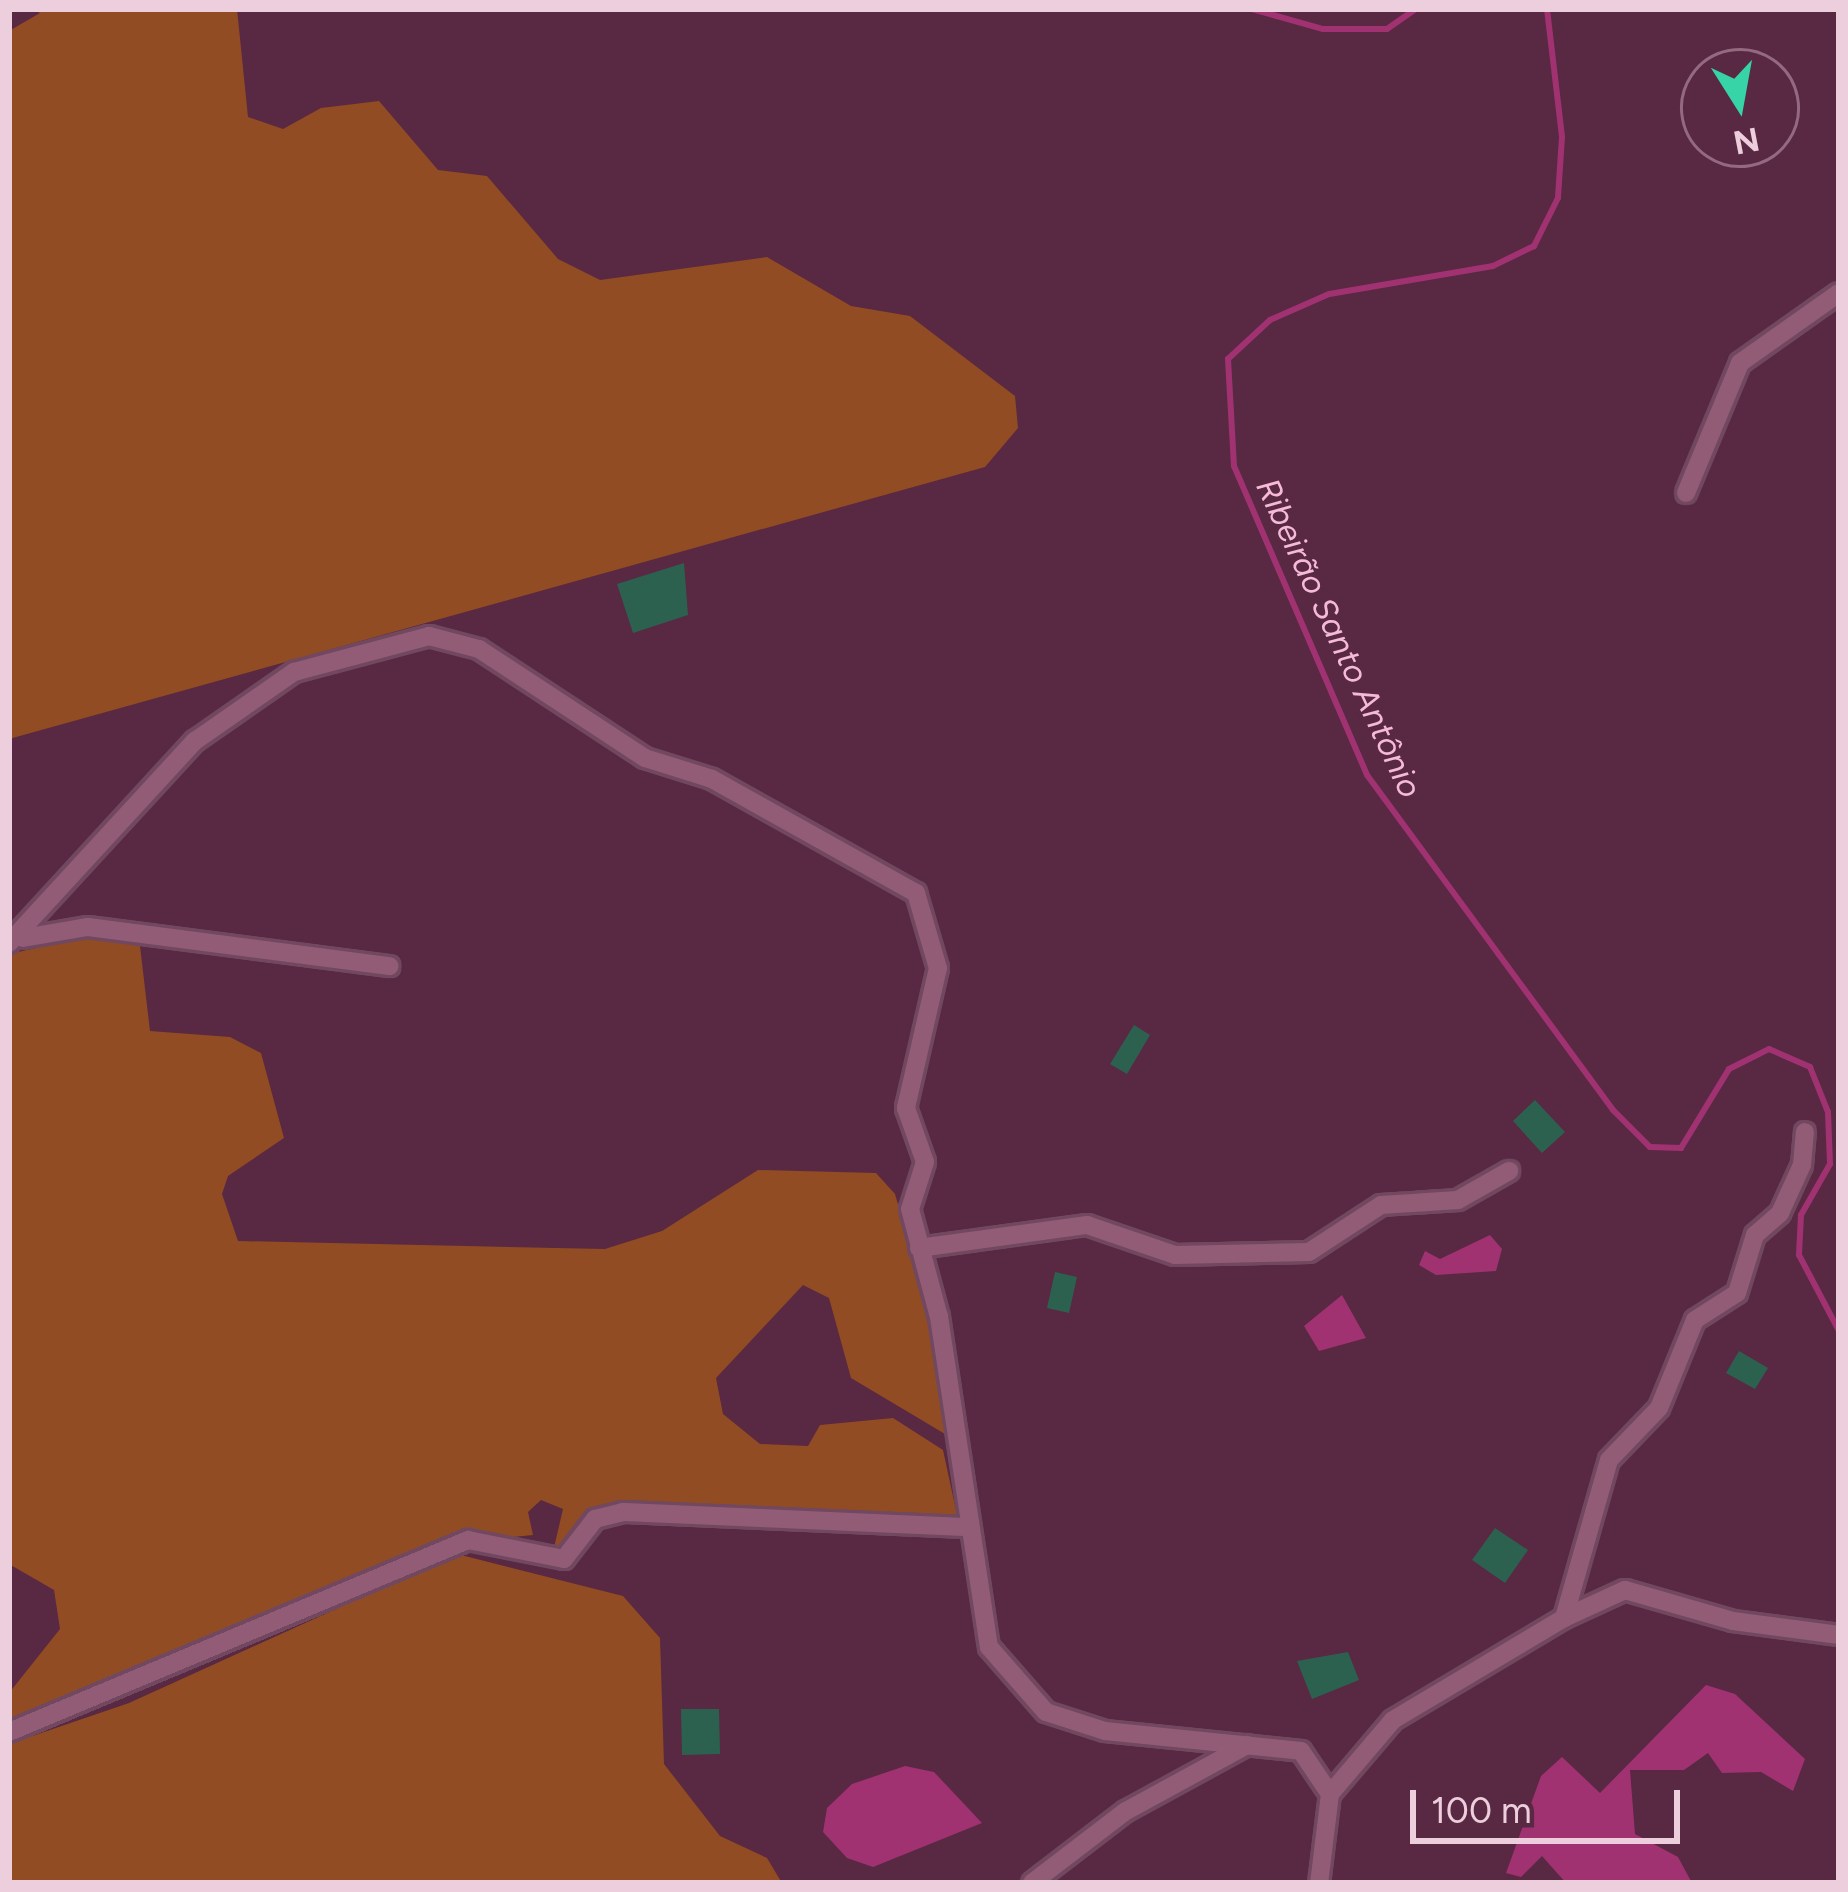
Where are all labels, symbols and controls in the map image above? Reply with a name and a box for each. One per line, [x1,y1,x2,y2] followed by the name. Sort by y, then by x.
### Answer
[1680,48,1800,168] north arrow
[1730,119,1763,162] text: N
[1248,472,1430,804] water label: Ribeirão Santo Antônio
[1416,1766,1686,1840] scale bar
[1431,1789,1532,1832] text: 100 m

